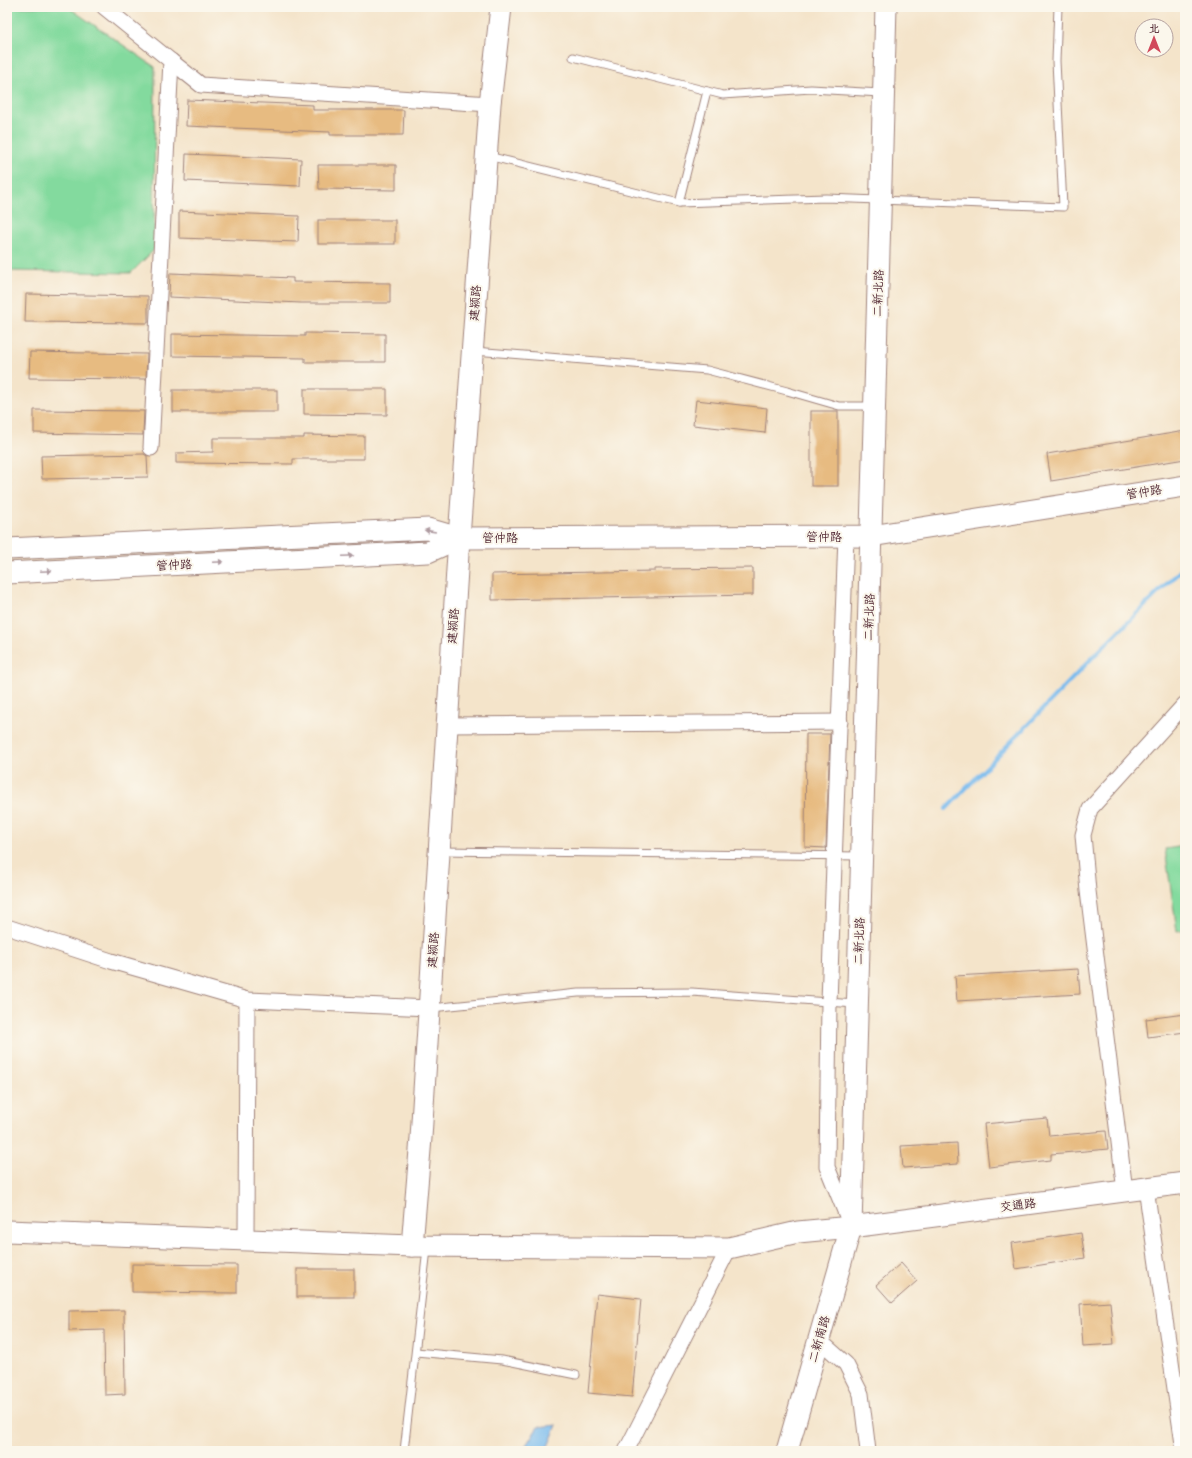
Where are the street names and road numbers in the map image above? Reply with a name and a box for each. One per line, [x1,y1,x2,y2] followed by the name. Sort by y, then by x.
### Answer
[870,269,887,317] street label: 二新北路
[467,285,484,322] street label: 建颍路
[1125,482,1163,503] street label: 管仲路
[806,530,842,545] street label: 管仲路
[482,531,518,546] street label: 管仲路
[156,557,192,574] street label: 管仲路
[861,593,878,641] street label: 二新北路
[445,608,462,645] street label: 建颍路
[851,917,868,965] street label: 二新北路
[425,932,442,969] street label: 建颍路
[999,1196,1037,1215] street label: 交通路
[806,1314,833,1364] street label: 二新南路

